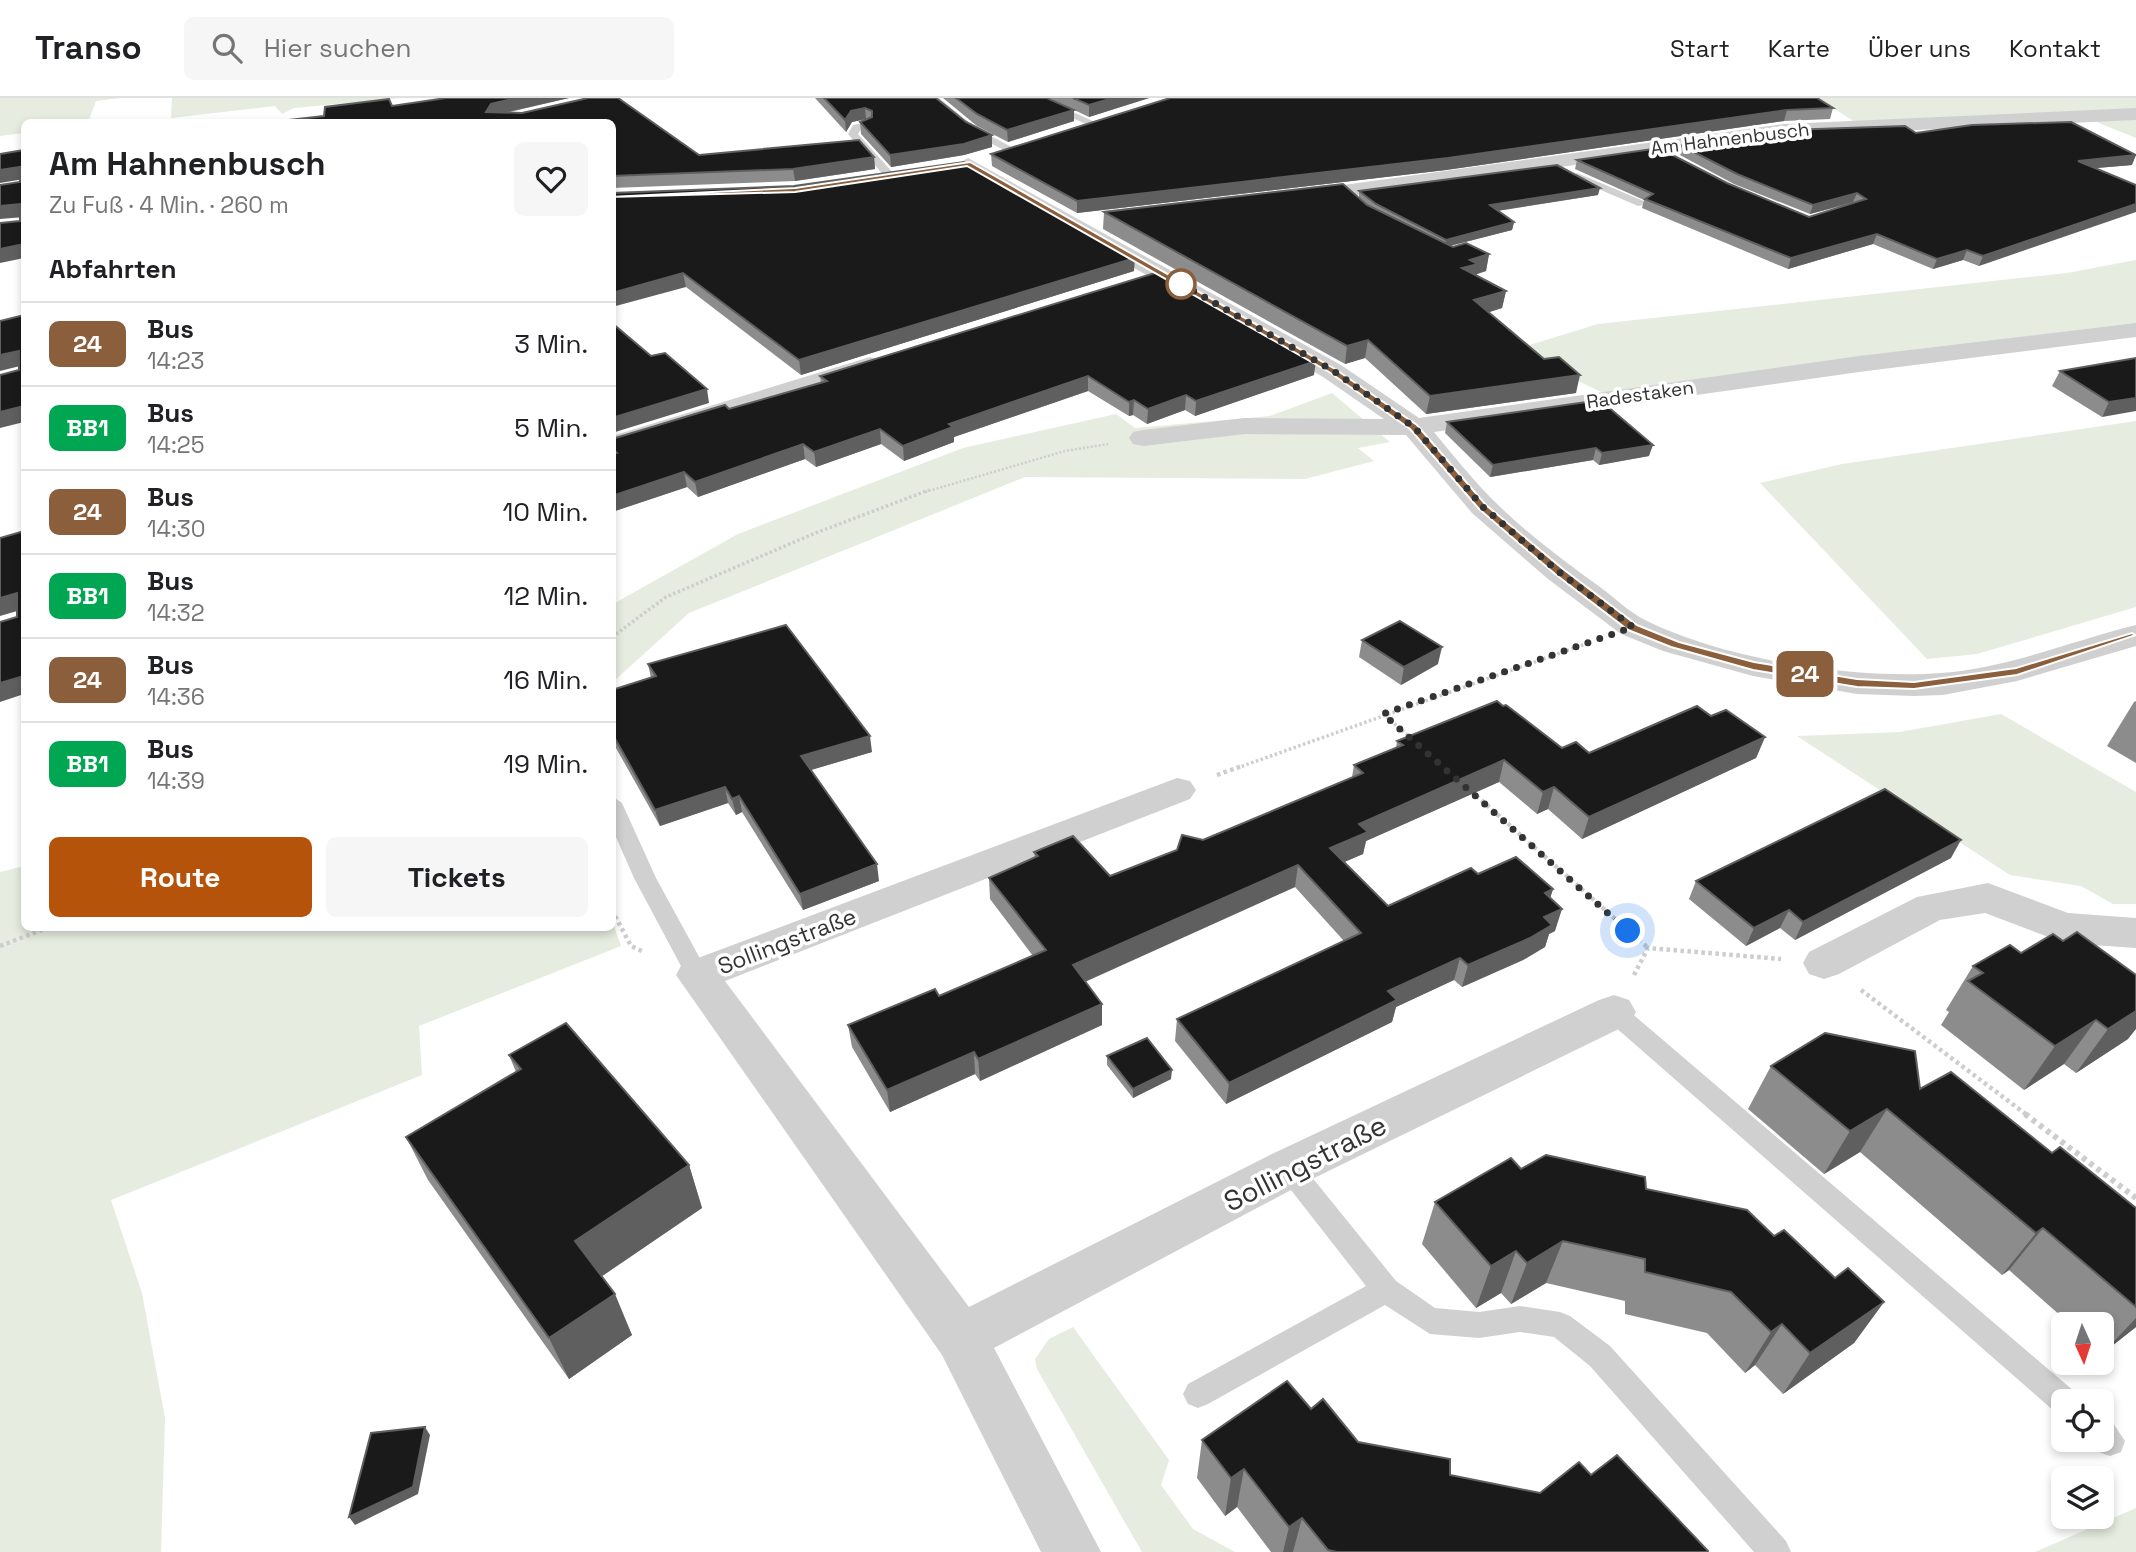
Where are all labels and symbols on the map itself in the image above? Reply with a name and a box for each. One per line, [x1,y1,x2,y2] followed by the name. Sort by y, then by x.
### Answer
[1649,116,1811,161] street label: Am Hahnenbusch
[1166,269,1196,299] unlabelled marker
[1585,375,1695,414] street label: Radestaken
[1773,651,1836,697] line badge: 24
[713,901,861,981] street label: Sollingstraße
[1610,913,1645,948] your location
[1218,1107,1392,1219] street label: Sollingstraße
[2051,1312,2114,1376] north arrow

